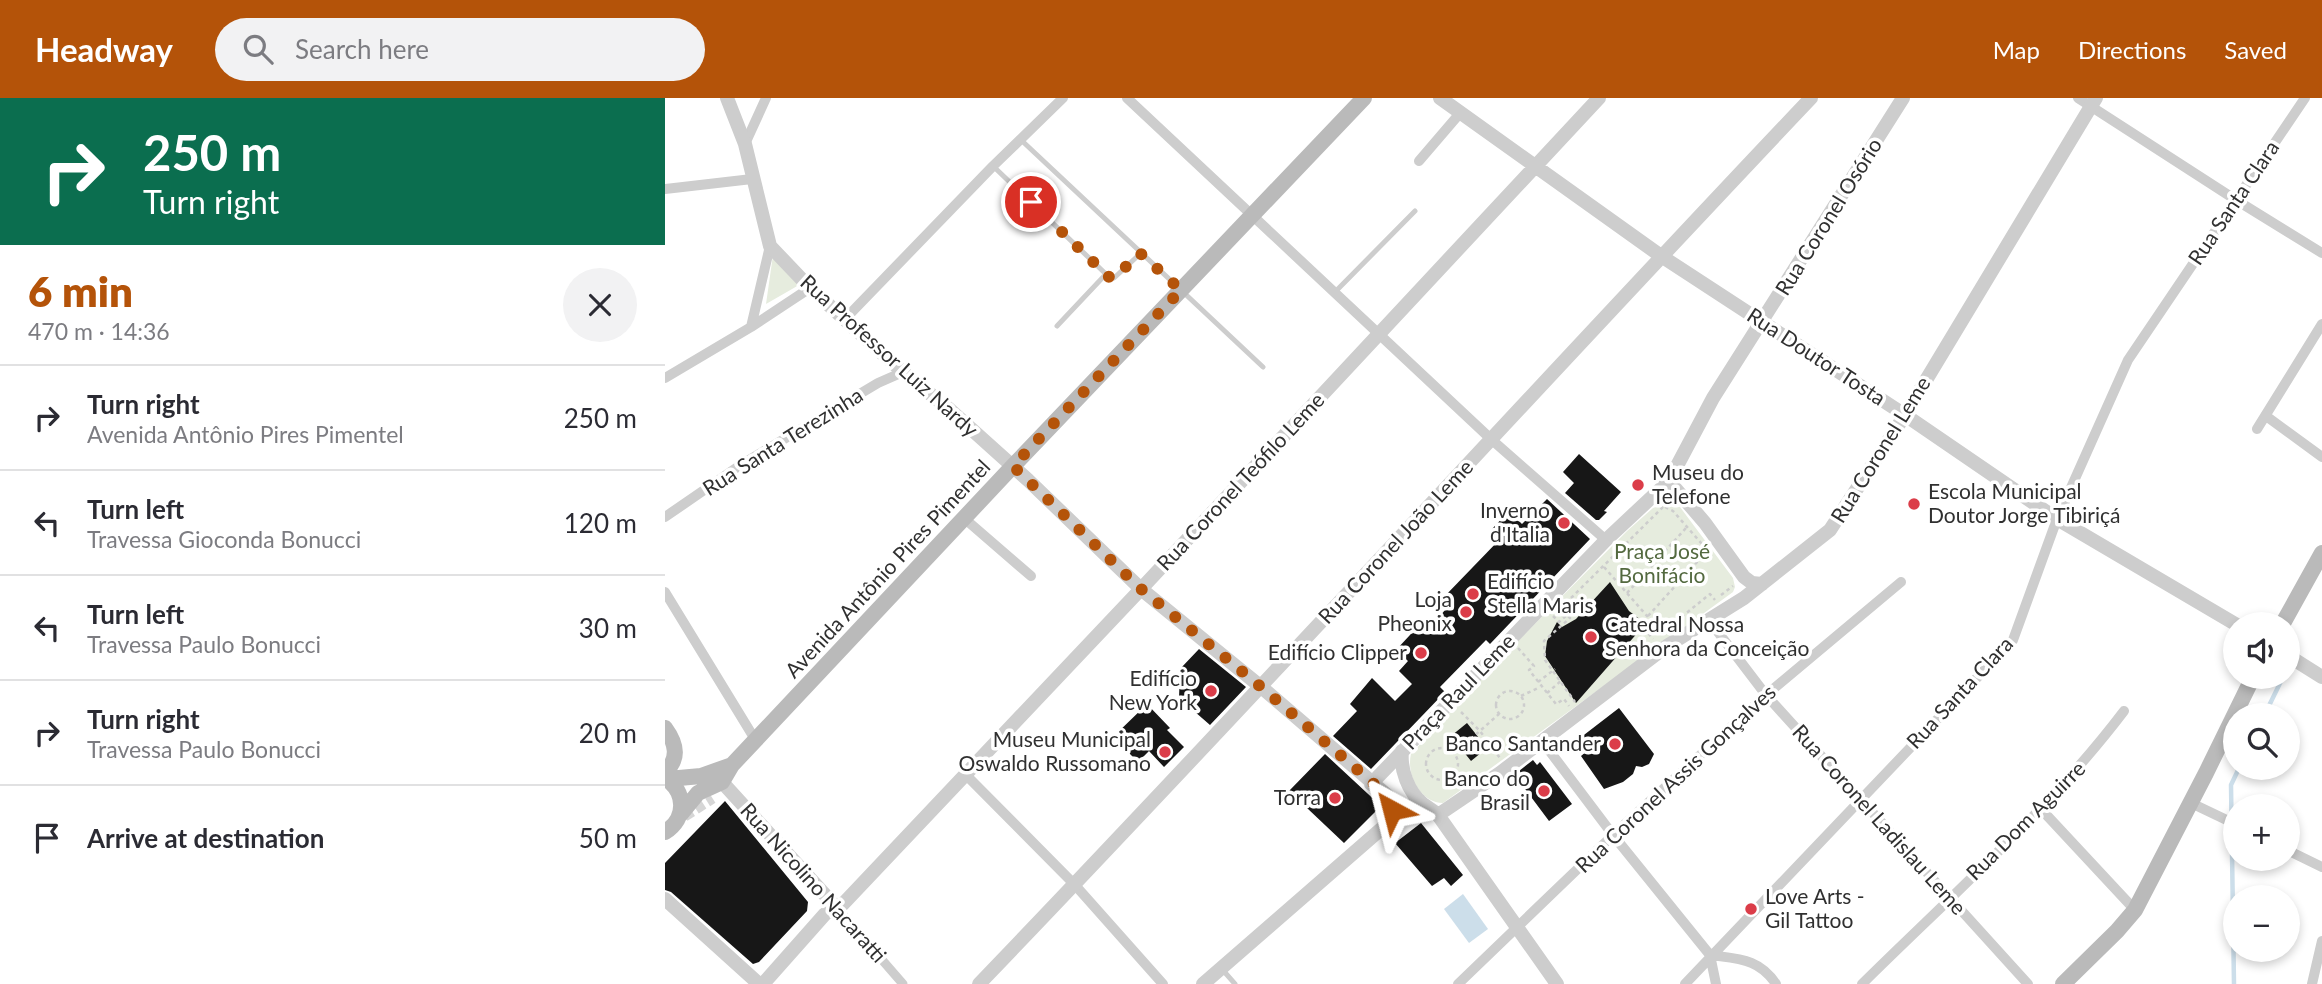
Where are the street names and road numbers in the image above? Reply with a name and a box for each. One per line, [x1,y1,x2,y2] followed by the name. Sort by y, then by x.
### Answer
[1769,133,1886,299] street label: Rua Coronel Osório
[2182,135,2283,269] street label: Rua Santa Clara
[796,269,984,441] street label: Rua Professor Luiz Nardy
[1743,302,1891,410] street label: Rua Doutor Tosta
[1825,371,1935,527] street label: Rua Coronel Leme
[698,381,867,500] street label: Rua Santa Terezinha
[1151,387,1329,575] street label: Rua Coronel Teófilo Leme
[779,454,995,682] street label: Avenida Antônio Pires Pimentel
[1312,454,1477,628] street label: Rua Coronel João Leme
[1396,628,1519,754] street label: Praça Raul Leme
[1901,631,2017,753] street label: Rua Santa Clara
[1570,679,1780,877] street label: Rua Coronel Assis Gonçalves
[1788,719,1972,919] street label: Rua Coronel Ladislau Leme
[1960,755,2090,885] street label: Rua Dom Aguirre
[736,797,892,967] street label: Rua Nicolino Nacaratti

